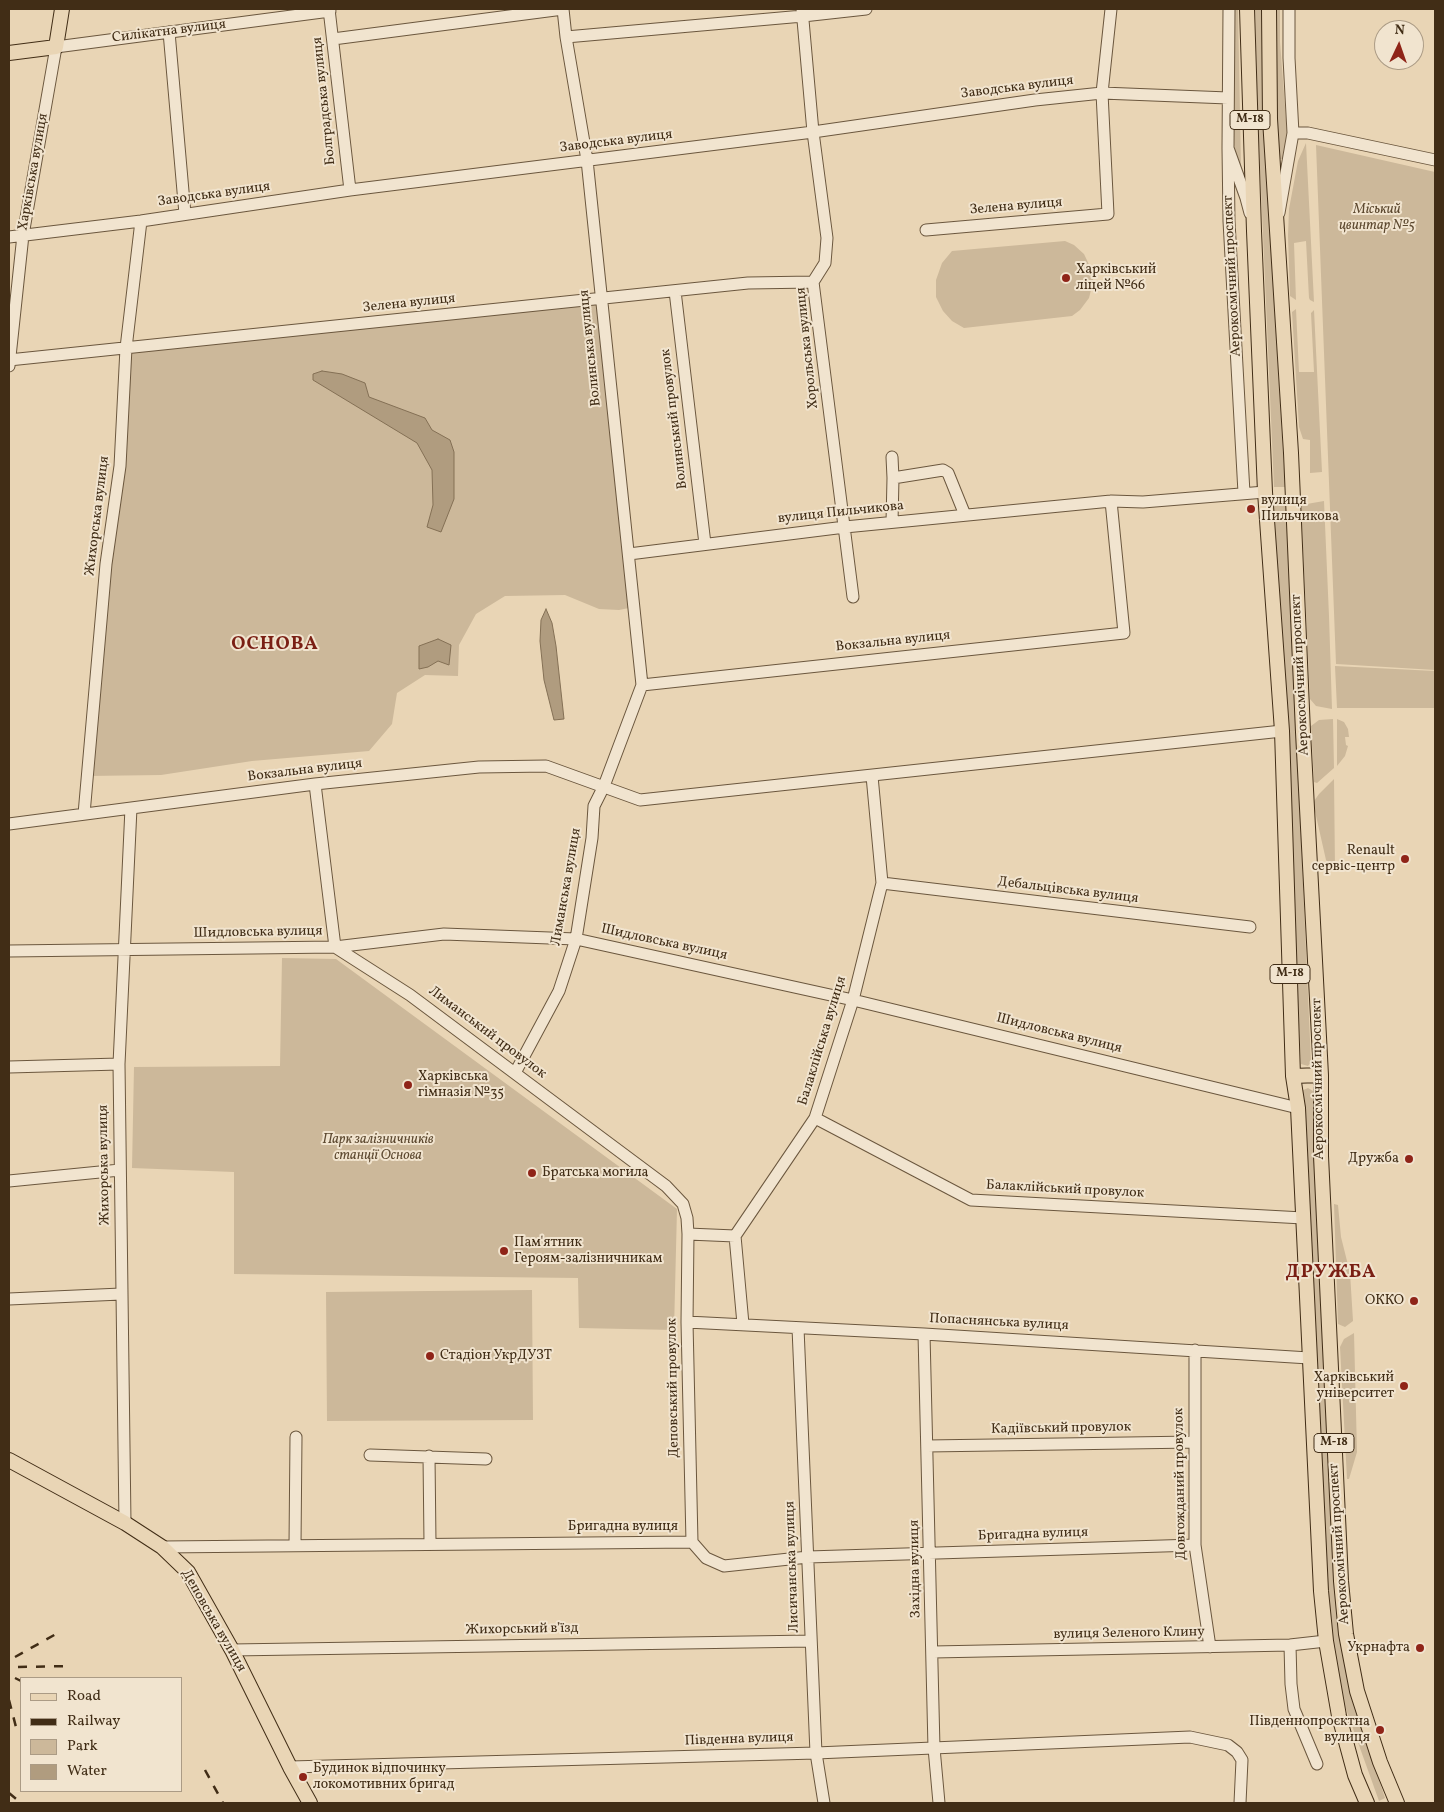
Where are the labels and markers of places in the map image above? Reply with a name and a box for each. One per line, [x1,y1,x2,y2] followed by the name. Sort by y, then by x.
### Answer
[1076,262,1156,294] place label: Харківський ліцей №66
[1060,272,1072,284] marker: Харківський ліцей №66
[1261,493,1339,526] place label: вулиця Пильчикова
[1245,503,1257,515] marker: вулиця Пильчикова
[1312,843,1395,876] place label: Renault сервіс-центр
[1399,853,1411,865] marker: Renault сервіс-центр
[418,1069,504,1102] place label: Харківська гімназія №35
[402,1079,414,1091] marker: Харківська гімназія №35
[1348,1151,1399,1167] place label: Дружба
[1403,1153,1415,1165] marker: Дружба
[542,1165,649,1181] place label: Братська могила
[526,1167,538,1179] marker: Братська могила
[514,1235,662,1268] place label: Пам'ятник Героям-залізничникам
[498,1245,510,1257] marker: Пам'ятник Героям-залізничникам
[1365,1293,1404,1309] place label: ОККО
[1408,1295,1420,1307] marker: ОККО
[440,1348,552,1364] place label: Стадіон УкрДУЗТ
[424,1350,436,1362] marker: Стадіон УкрДУЗТ
[1314,1370,1394,1402] place label: Харківський університет
[1398,1380,1410,1392] marker: Харківський університет
[1347,1640,1410,1656] place label: Укрнафта
[1414,1642,1426,1654] marker: Укрнафта
[1249,1714,1370,1746] place label: Південнопроєктна вулиця
[1374,1724,1386,1736] marker: Південнопроєктна вулиця
[313,1761,454,1794] place label: Будинок відпочинку локомотивних бригад
[297,1771,309,1783] marker: Будинок відпочинку локомотивних бригад

